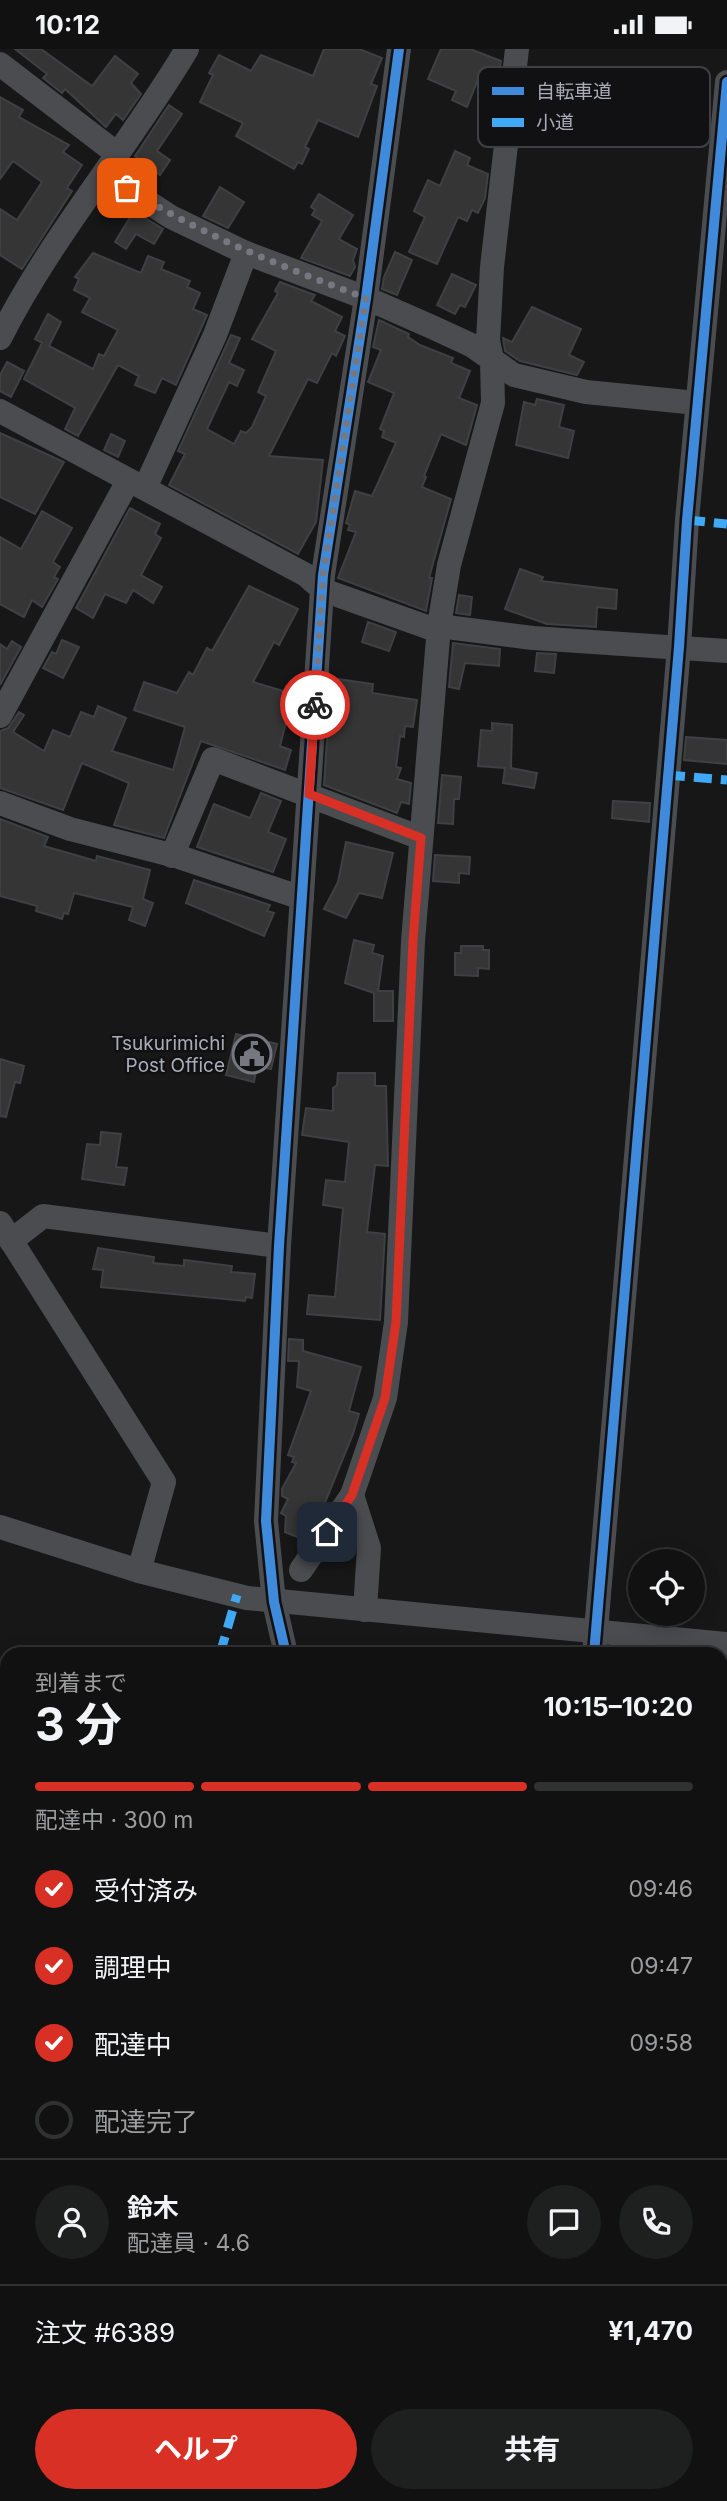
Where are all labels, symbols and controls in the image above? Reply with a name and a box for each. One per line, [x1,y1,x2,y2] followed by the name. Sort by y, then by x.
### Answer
[35,9,100,40] text: 10:12
[478,67,710,147] legend
[536,80,612,103] text: 自転車道
[536,111,574,134] text: 小道
[97,158,157,218] pin
[108,169,146,207] icon: bag
[280,670,350,740] courier
[296,686,334,724] icon: bike
[111,1032,225,1077] place label: Tsukurimichi Post Office
[231,1033,273,1075] public building icon: Tsukurimichi Post Office
[297,1502,357,1562] pin
[308,1513,346,1551] icon: home
[628,1549,705,1626] map controls
[628,1549,705,1626] button: locate
[35,1669,127,1697] text: 到着まで
[543,1691,693,1722] text: 10:15–10:20
[35,1696,122,1752] text: 3 分
[35,1806,193,1834] text: 配達中 · 300 m
[35,1870,73,1908] icon: check
[94,1875,198,1906] text: 受付済み
[628,1875,693,1903] text: 09:46
[35,1947,73,1985] icon: check
[94,1952,172,1983] text: 調理中
[630,1952,693,1980] text: 09:47
[35,2024,73,2062] icon: check
[94,2029,172,2060] text: 配達中
[629,2029,693,2057] text: 09:58
[94,2106,198,2137] text: 配達完了
[35,2185,109,2259] button: person
[527,2185,601,2259] button: chat
[619,2185,693,2259] button: phone
[127,2192,179,2223] text: 鈴木
[127,2229,250,2257] text: 配達員 · 4.6
[608,2315,693,2346] text: ¥1,470
[35,2317,175,2348] text: 注文 #6389
[35,2409,357,2489] button: ヘルプ
[371,2409,693,2489] button: 共有

